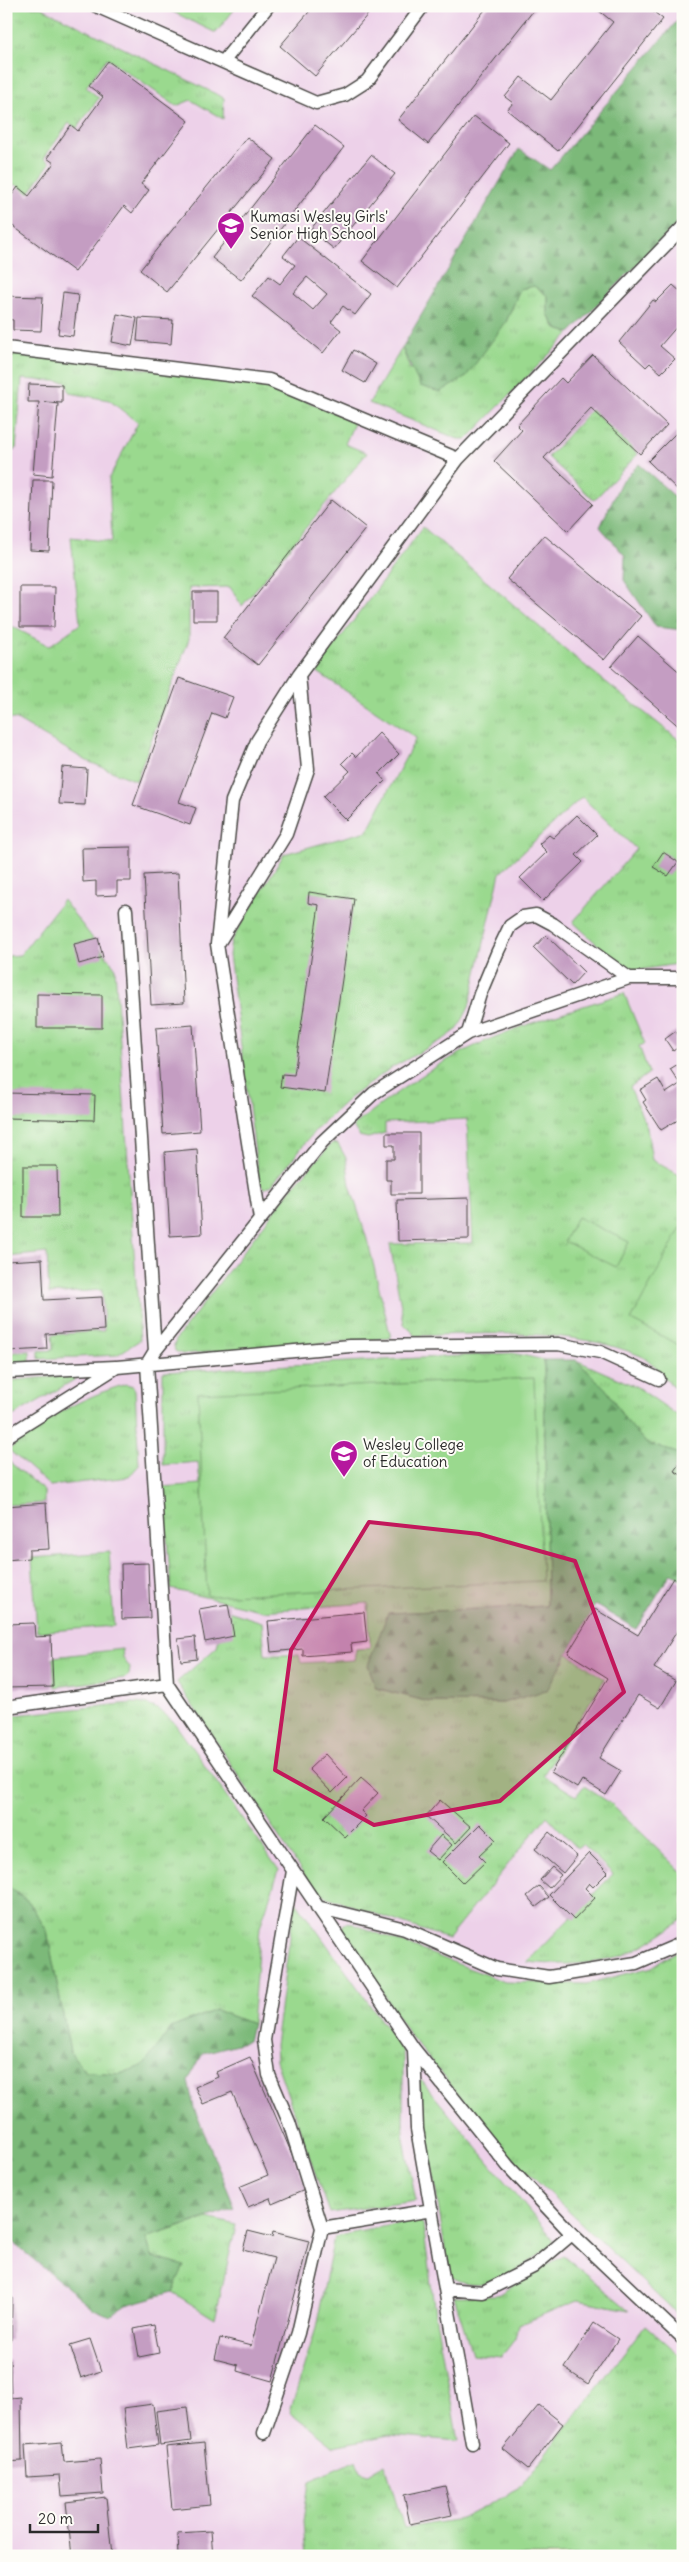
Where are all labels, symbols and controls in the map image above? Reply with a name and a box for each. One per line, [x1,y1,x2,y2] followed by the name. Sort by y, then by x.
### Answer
[250,207,388,243] place label: Kumasi Wesley Girls' Senior High School
[216,211,246,250] school or university icon: Kumasi Wesley Girls' Senior High School
[363,1435,464,1471] place label: Wesley College of Education
[329,1439,359,1478] school or university icon: Wesley College of Education
[30,2502,98,2534] scale bar
[38,2509,73,2528] text: 20 m

